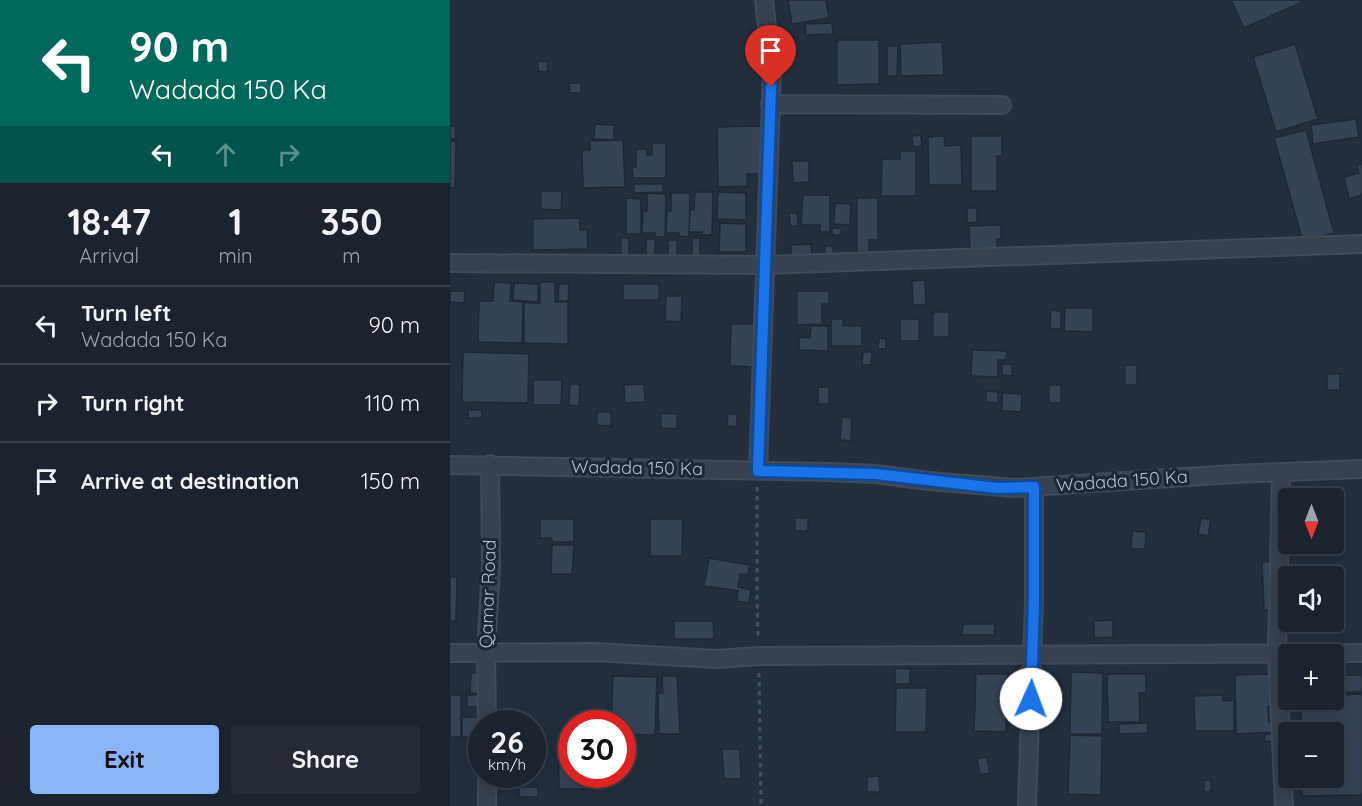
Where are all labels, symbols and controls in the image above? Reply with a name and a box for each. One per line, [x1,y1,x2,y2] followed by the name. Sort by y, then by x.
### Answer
[129,20,229,73] text: 90 m
[30,24,108,102] icon: left
[745,25,796,87] pin
[754,34,787,67] icon: arrive
[129,72,327,106] text: Wadada 150 Ka
[146,138,179,171] icon: left
[209,138,242,171] icon: ahead
[272,138,305,171] icon: right
[68,199,151,244] text: 18:47
[229,199,243,244] text: 1
[320,199,382,244] text: 350
[79,243,139,268] text: Arrival
[219,243,253,268] text: min
[342,243,360,268] text: m
[81,299,171,327] text: Turn left
[30,309,63,342] icon: left
[369,311,420,339] text: 90 m
[81,327,227,352] text: Wadada 150 Ka
[30,387,63,420] icon: right
[81,389,185,417] text: Turn right
[365,389,420,417] text: 110 m
[571,455,703,480] street label: Wadada 150 Ka
[1055,464,1189,497] street label: Wadada 150 Ka
[30,465,63,498] icon: arrive
[81,467,299,495] text: Arrive at destination
[361,467,420,495] text: 150 m
[1278,488,1344,554] north arrow
[1278,488,1344,788] map controls
[474,539,501,649] street label: Qamar Road
[1278,566,1344,632] button: sound
[1278,644,1344,710] button: +
[999,667,1063,731] position arrow
[558,710,636,788] speed limit sign: 30
[1278,722,1344,788] button: −
[490,723,524,761] text: 26
[30,725,219,794] button: Exit
[231,725,420,794] button: Share
[488,755,526,774] text: km/h

